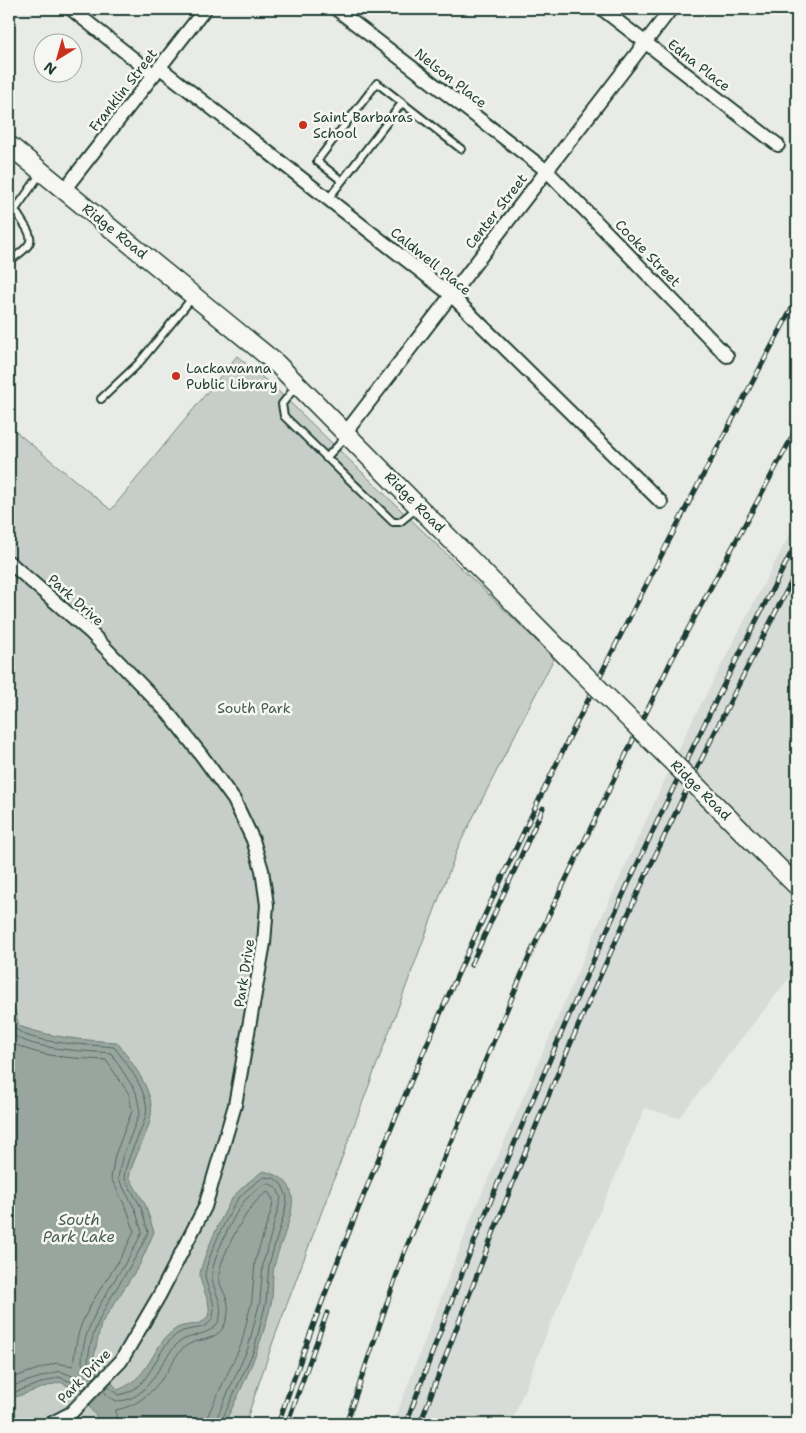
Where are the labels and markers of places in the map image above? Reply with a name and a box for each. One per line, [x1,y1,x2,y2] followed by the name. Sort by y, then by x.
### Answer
[313,108,413,142] place label: Saint Barbaras School
[297,119,309,131] marker: Saint Barbaras School
[186,359,278,393] place label: Lackawanna Public Library
[170,370,182,382] marker: Lackawanna Public Library

